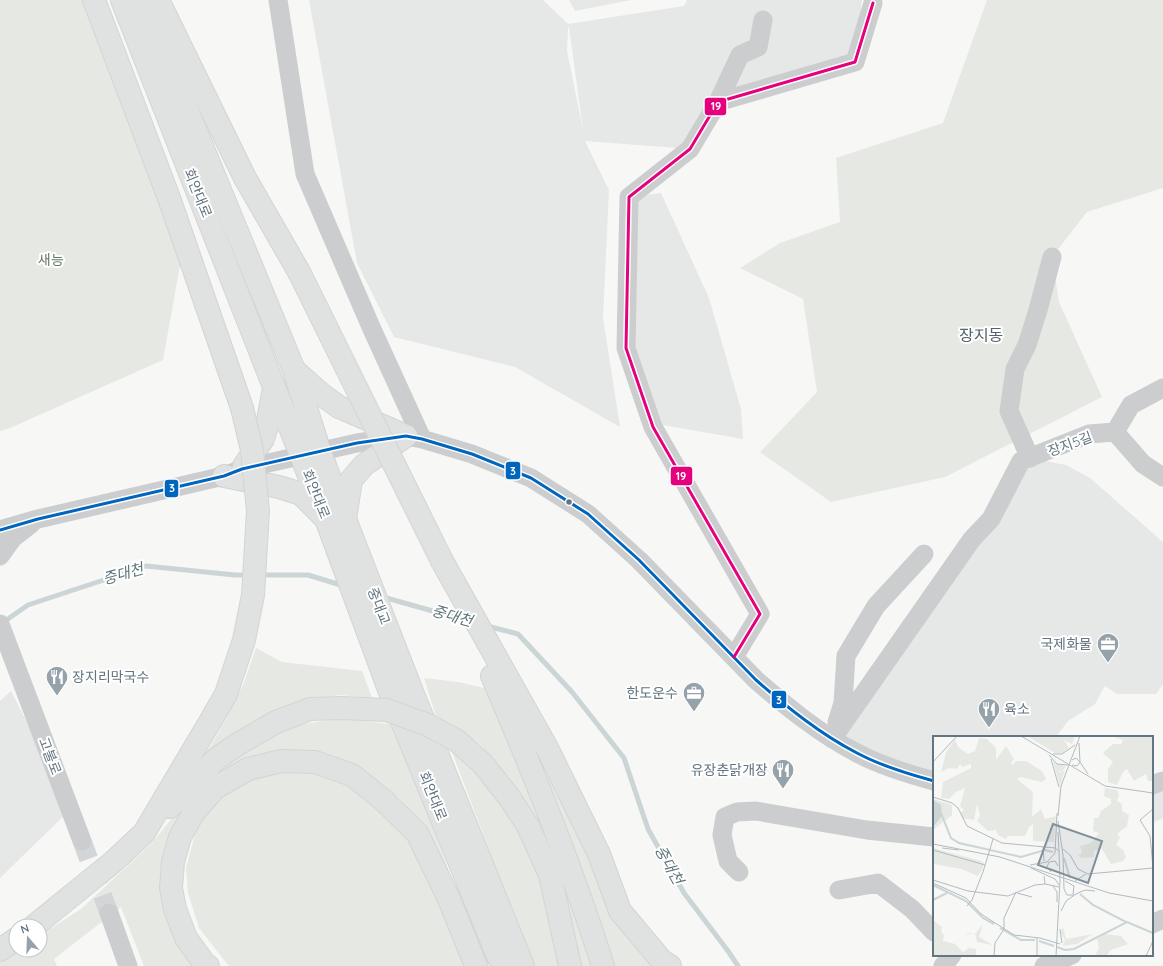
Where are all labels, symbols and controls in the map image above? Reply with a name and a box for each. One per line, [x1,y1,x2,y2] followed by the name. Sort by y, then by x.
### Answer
[704,97,727,116] line badge: 19
[711,99,721,113] text: 19
[180,166,216,220] street label: 회안대로
[38,251,64,269] park label: 새능
[959,325,1003,345] district label: 장지동
[1045,428,1095,460] street label: 장지5길
[505,461,521,480] line badge: 3
[510,464,516,478] text: 3
[670,466,693,486] line badge: 19
[298,467,334,521] street label: 회안대로
[676,469,686,483] text: 19
[164,479,179,498] line badge: 3
[169,481,175,495] text: 3
[564,497,574,507] unlabelled marker
[100,558,147,588] water label: 중대천
[364,585,394,627] street label: 중대교
[430,601,477,631] water label: 중대천
[1095,631,1121,664] office icon: 국제화물
[1040,635,1092,653] place label: 국제화물
[44,664,70,697] restaurant icon: 장지리막국수
[72,668,149,686] place label: 장지리막국수
[681,680,707,713] office icon: 한도운수
[626,684,678,702] place label: 한도운수
[771,690,787,709] line badge: 3
[776,693,782,707] text: 3
[976,696,1002,729] restaurant icon: 육소
[1004,700,1030,718] place label: 육소
[35,735,65,777] street label: 고불로
[933,736,1153,956] inset map
[770,757,796,790] restaurant icon: 유장춘닭개장
[691,761,768,779] place label: 유장춘닭개장
[415,769,451,823] street label: 회안대로
[651,842,689,889] water label: 중대천
[8,918,48,958] north arrow
[19,921,31,936] text: N

